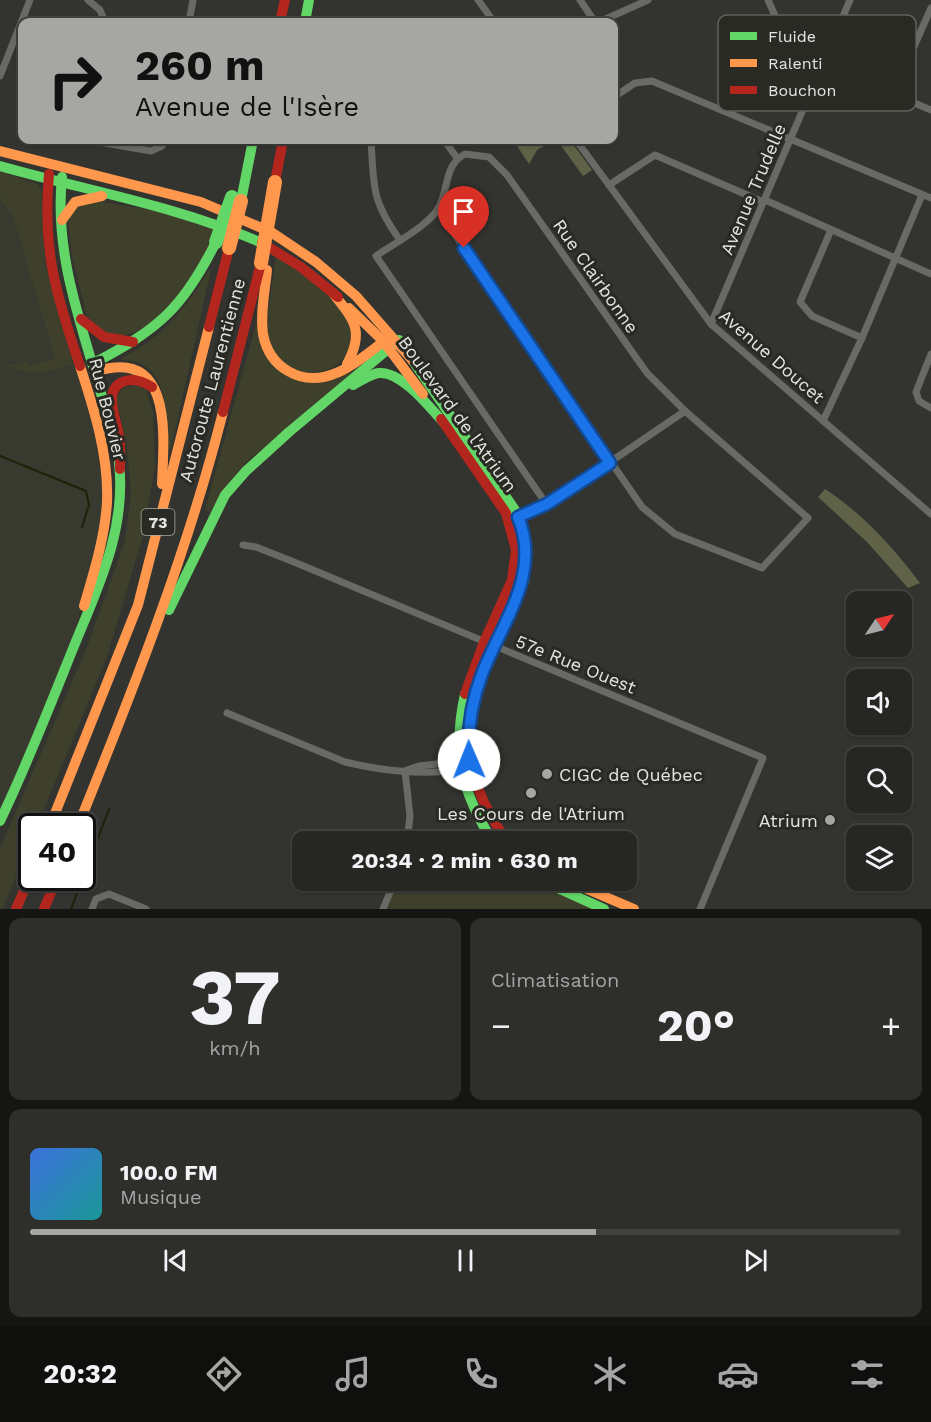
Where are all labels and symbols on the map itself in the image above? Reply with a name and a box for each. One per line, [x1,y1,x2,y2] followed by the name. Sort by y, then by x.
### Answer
[718,15,916,111] legend
[768,27,816,46] text: Fluide
[768,54,823,73] text: Ralenti
[768,81,836,100] text: Bouchon
[716,120,790,258] street label: Avenue Trudelle
[438,186,489,248] pin
[549,215,643,337] street label: Rue Clairbonne
[175,276,249,484] street label: Autoroute Laurentienne
[715,305,829,408] street label: Avenue Doucet
[394,332,522,496] street label: Boulevard de l'Atrium
[85,356,131,462] street label: Rue Bouvier
[142,509,174,535] road number: 73
[846,591,912,657] north arrow
[513,630,640,698] street label: 57e Rue Ouest
[437,728,501,792] position arrow
[559,764,703,785] place label: CIGC de Québec
[540,767,554,781] marker: CIGC de Québec
[524,786,538,800] marker: Les Cours de l'Atrium
[437,803,625,824] place label: Les Cours de l'Atrium
[759,810,818,831] place label: Atrium
[18,813,96,891] speed limit sign: 40
[823,813,837,827] marker: Atrium

